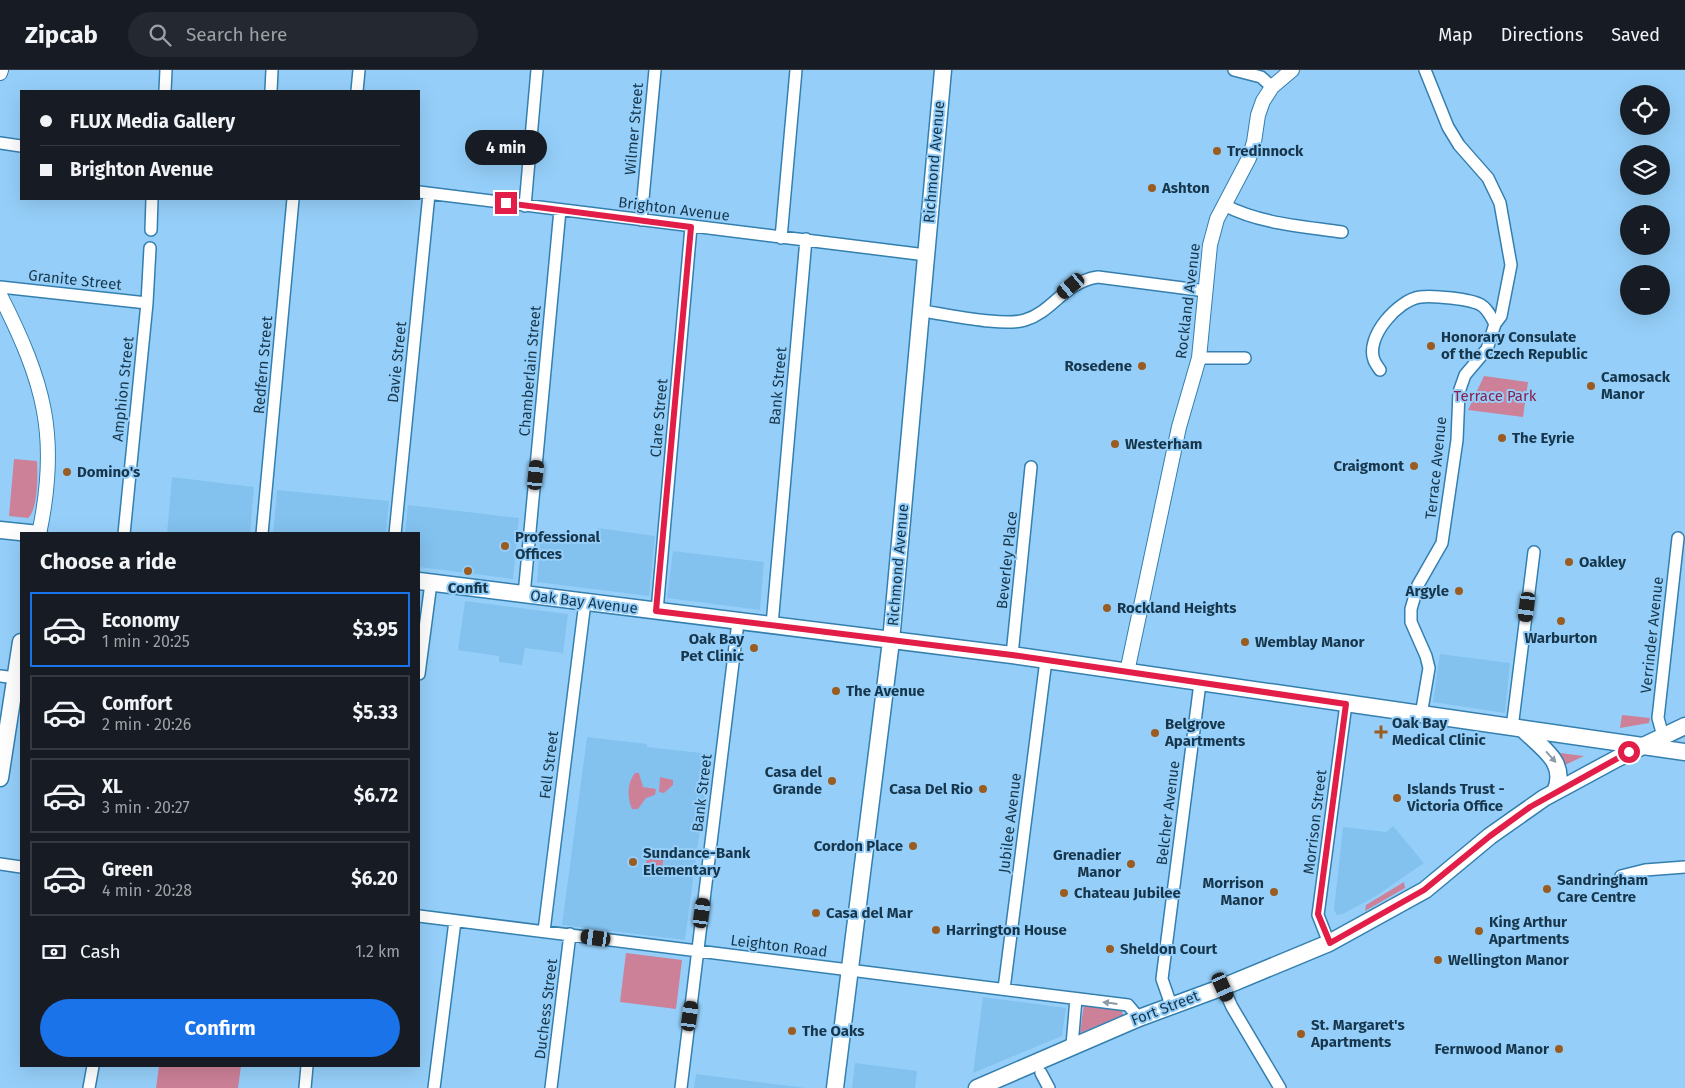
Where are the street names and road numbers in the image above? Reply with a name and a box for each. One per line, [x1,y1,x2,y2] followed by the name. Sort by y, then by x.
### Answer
[621,82,647,176] street label: Wilmer Street
[920,100,948,224] street label: Richmond Avenue
[617,193,731,225] street label: Brighton Avenue
[1172,242,1204,360] street label: Rockland Avenue
[27,266,123,294] street label: Granite Street
[515,304,545,437] street label: Chamberlain Street
[250,315,276,415] street label: Redfern Street
[384,320,410,404] street label: Davie Street
[109,335,138,442] street label: Amphion Street
[766,346,790,426] street label: Bank Street
[647,377,671,458] street label: Clare Street
[1422,416,1450,520] street label: Terrace Avenue
[884,503,912,627] street label: Richmond Avenue
[993,510,1021,610] street label: Beverley Place
[1637,576,1667,694] street label: Verrinder Avenue
[529,586,639,618] street label: Oak Bay Avenue
[536,729,562,800] street label: Fell Street
[688,752,716,833] street label: Bank Street
[1153,760,1183,866] street label: Belcher Avenue
[1300,768,1330,875] street label: Morrison Street
[995,772,1025,874] street label: Jubilee Avenue
[730,931,828,961] street label: Leighton Road
[531,957,561,1060] street label: Duchess Street
[1128,987,1202,1029] street label: Fort Street

